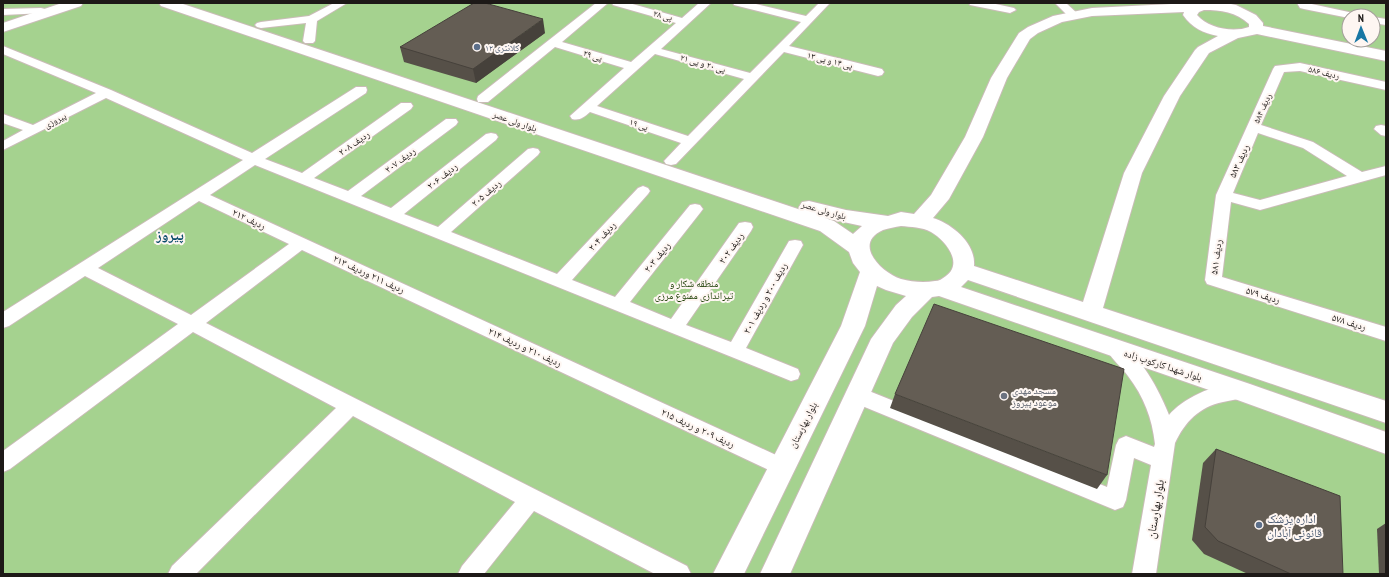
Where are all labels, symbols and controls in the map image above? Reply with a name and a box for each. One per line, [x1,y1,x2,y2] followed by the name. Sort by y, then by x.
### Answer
[652,7,674,24] street label: پی ۲۸
[1341,8,1381,48] north arrow
[1358,11,1364,25] text: N
[472,42,482,52] marker: کلانتری ۱۲
[485,42,519,53] place label: کلانتری ۱۲
[582,47,604,64] street label: پی ۲۹
[806,49,854,72] street label: پی ۱۴ و پی ۱۳
[679,51,727,76] street label: پی ۲۰ و پی ۲۱
[1307,63,1341,81] street label: ردیف ۵۸۶
[1251,91,1274,125] street label: ردیف ۵۸۴
[491,108,539,134] street label: بلوار ولی عصر
[42,110,69,131] street label: پیروزی
[628,116,650,133] street label: پی ۱۹
[336,128,372,158] street label: ردیف ۲۰۸
[1226,142,1252,180] street label: ردیف ۵۸۳
[382,144,418,176] street label: ردیف ۲۰۷
[424,160,460,192] street label: ردیف ۲۰۶
[468,176,504,209] street label: ردیف ۲۰۵
[799,198,848,222] street label: بلوار ولی عصر
[230,206,268,232] street label: ردیف ۲۱۲
[585,218,619,253] street label: ردیف ۲۰۴
[155,226,184,244] district label: پیروز
[716,230,746,266] street label: ردیف ۲۰۲
[641,239,673,275] street label: ردیف ۲۰۳
[1207,239,1225,275] street label: ردیف ۵۸۱
[331,252,407,296] street label: ردیف ۲۱۱ وردیف ۲۱۳
[740,260,790,336] street label: ردیف ۲۰۰ و ردیف ۲۰۱
[655,277,733,302] park label: منطقه شکار و تیراندازی ممنوع مرزی
[1244,284,1282,306] street label: ردیف ۵۷۹
[1330,311,1368,333] street label: ردیف ۵۷۸
[486,324,564,370] street label: ردیف ۲۱۰ و ردیف ۲۱۴
[1122,346,1204,384] street label: بلوار شهدا کارکوب زاده
[1011,384,1057,409] place label: مسجد مهدی موعود پیروز
[999,391,1009,401] marker: مسجد مهدی موعود پیروز
[786,400,820,450] street label: بلوار بهارستان
[659,405,737,451] street label: ردیف ۲۰۹ و ردیف ۲۱۵
[1143,478,1167,540] street label: بلوار بهارستان
[1267,511,1322,540] place label: اداره پزشک قانونی آبادان
[1254,520,1264,530] marker: اداره پزشک قانونی آبادان

